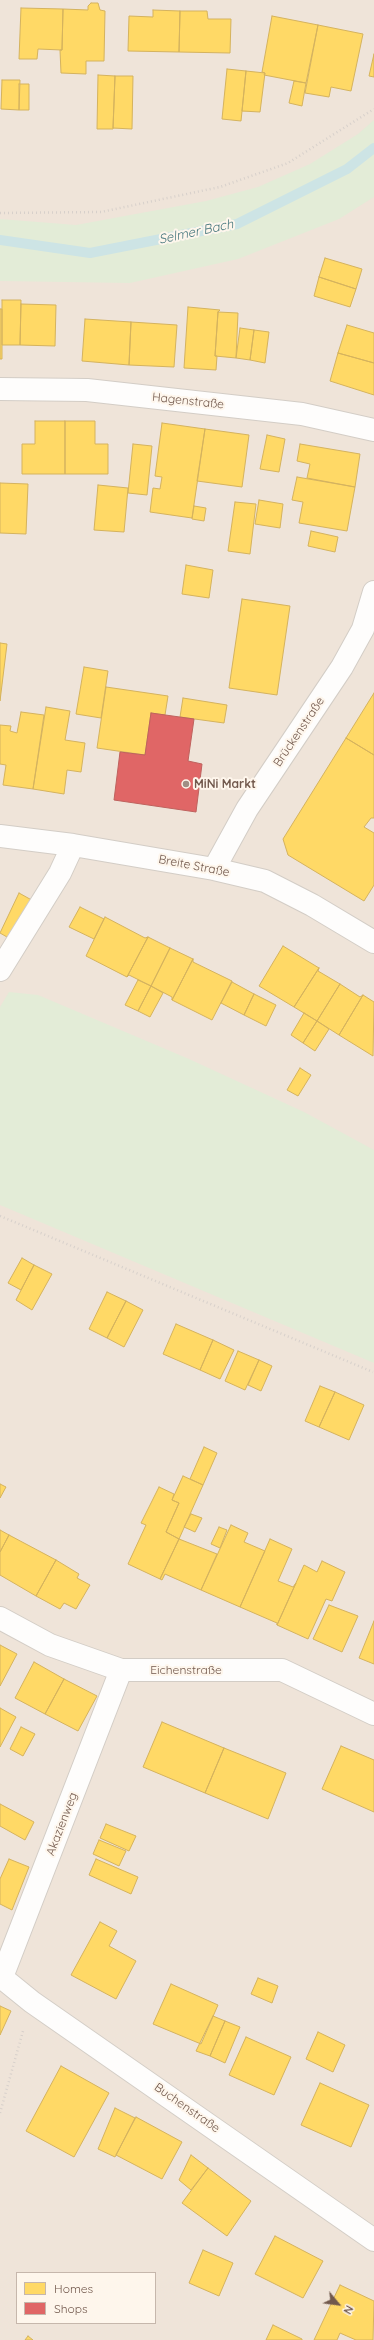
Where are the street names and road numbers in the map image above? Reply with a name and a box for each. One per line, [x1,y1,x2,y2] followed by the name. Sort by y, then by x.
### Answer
[151,390,225,412] street label: Hagenstraße
[270,694,328,770] street label: Brückenstraße
[157,852,231,880] street label: Breite Straße
[150,1663,222,1677] street label: Eichenstraße
[43,1790,81,1858] street label: Akazienweg
[151,2080,223,2136] street label: Buchenstraße

